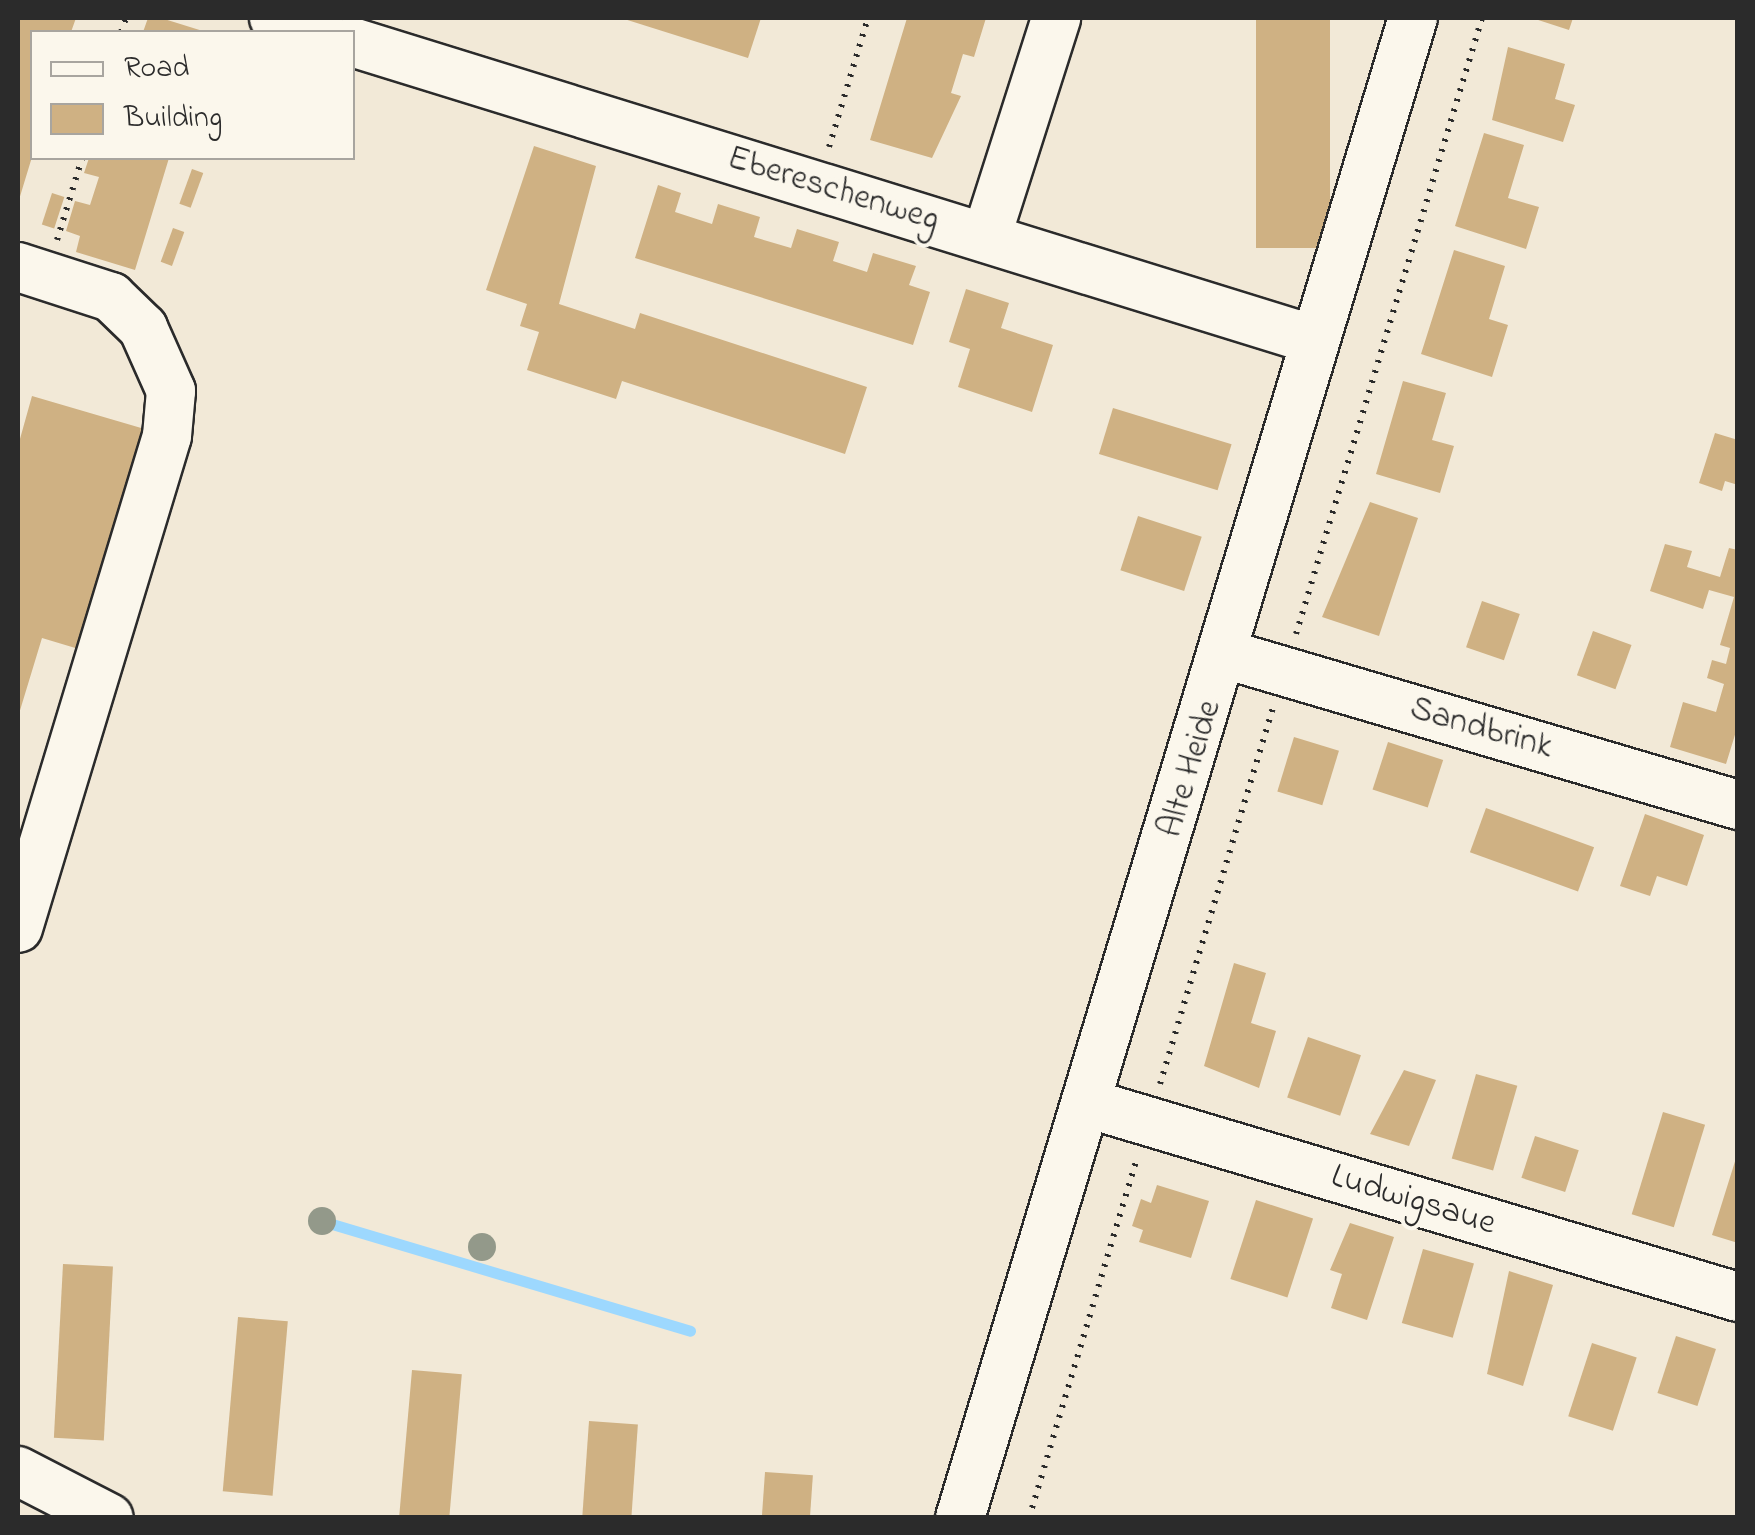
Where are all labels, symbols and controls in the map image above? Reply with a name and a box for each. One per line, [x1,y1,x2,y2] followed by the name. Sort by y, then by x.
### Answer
[30,30,355,160] legend
[124,47,189,91] text: Road
[124,97,222,141] text: Building
[722,138,944,242] street label: Ebereschenweg
[1405,689,1557,769] street label: Sandbrink
[1150,695,1232,843] street label: Alte Heide
[1326,1156,1500,1246] street label: Ludwigsaue

